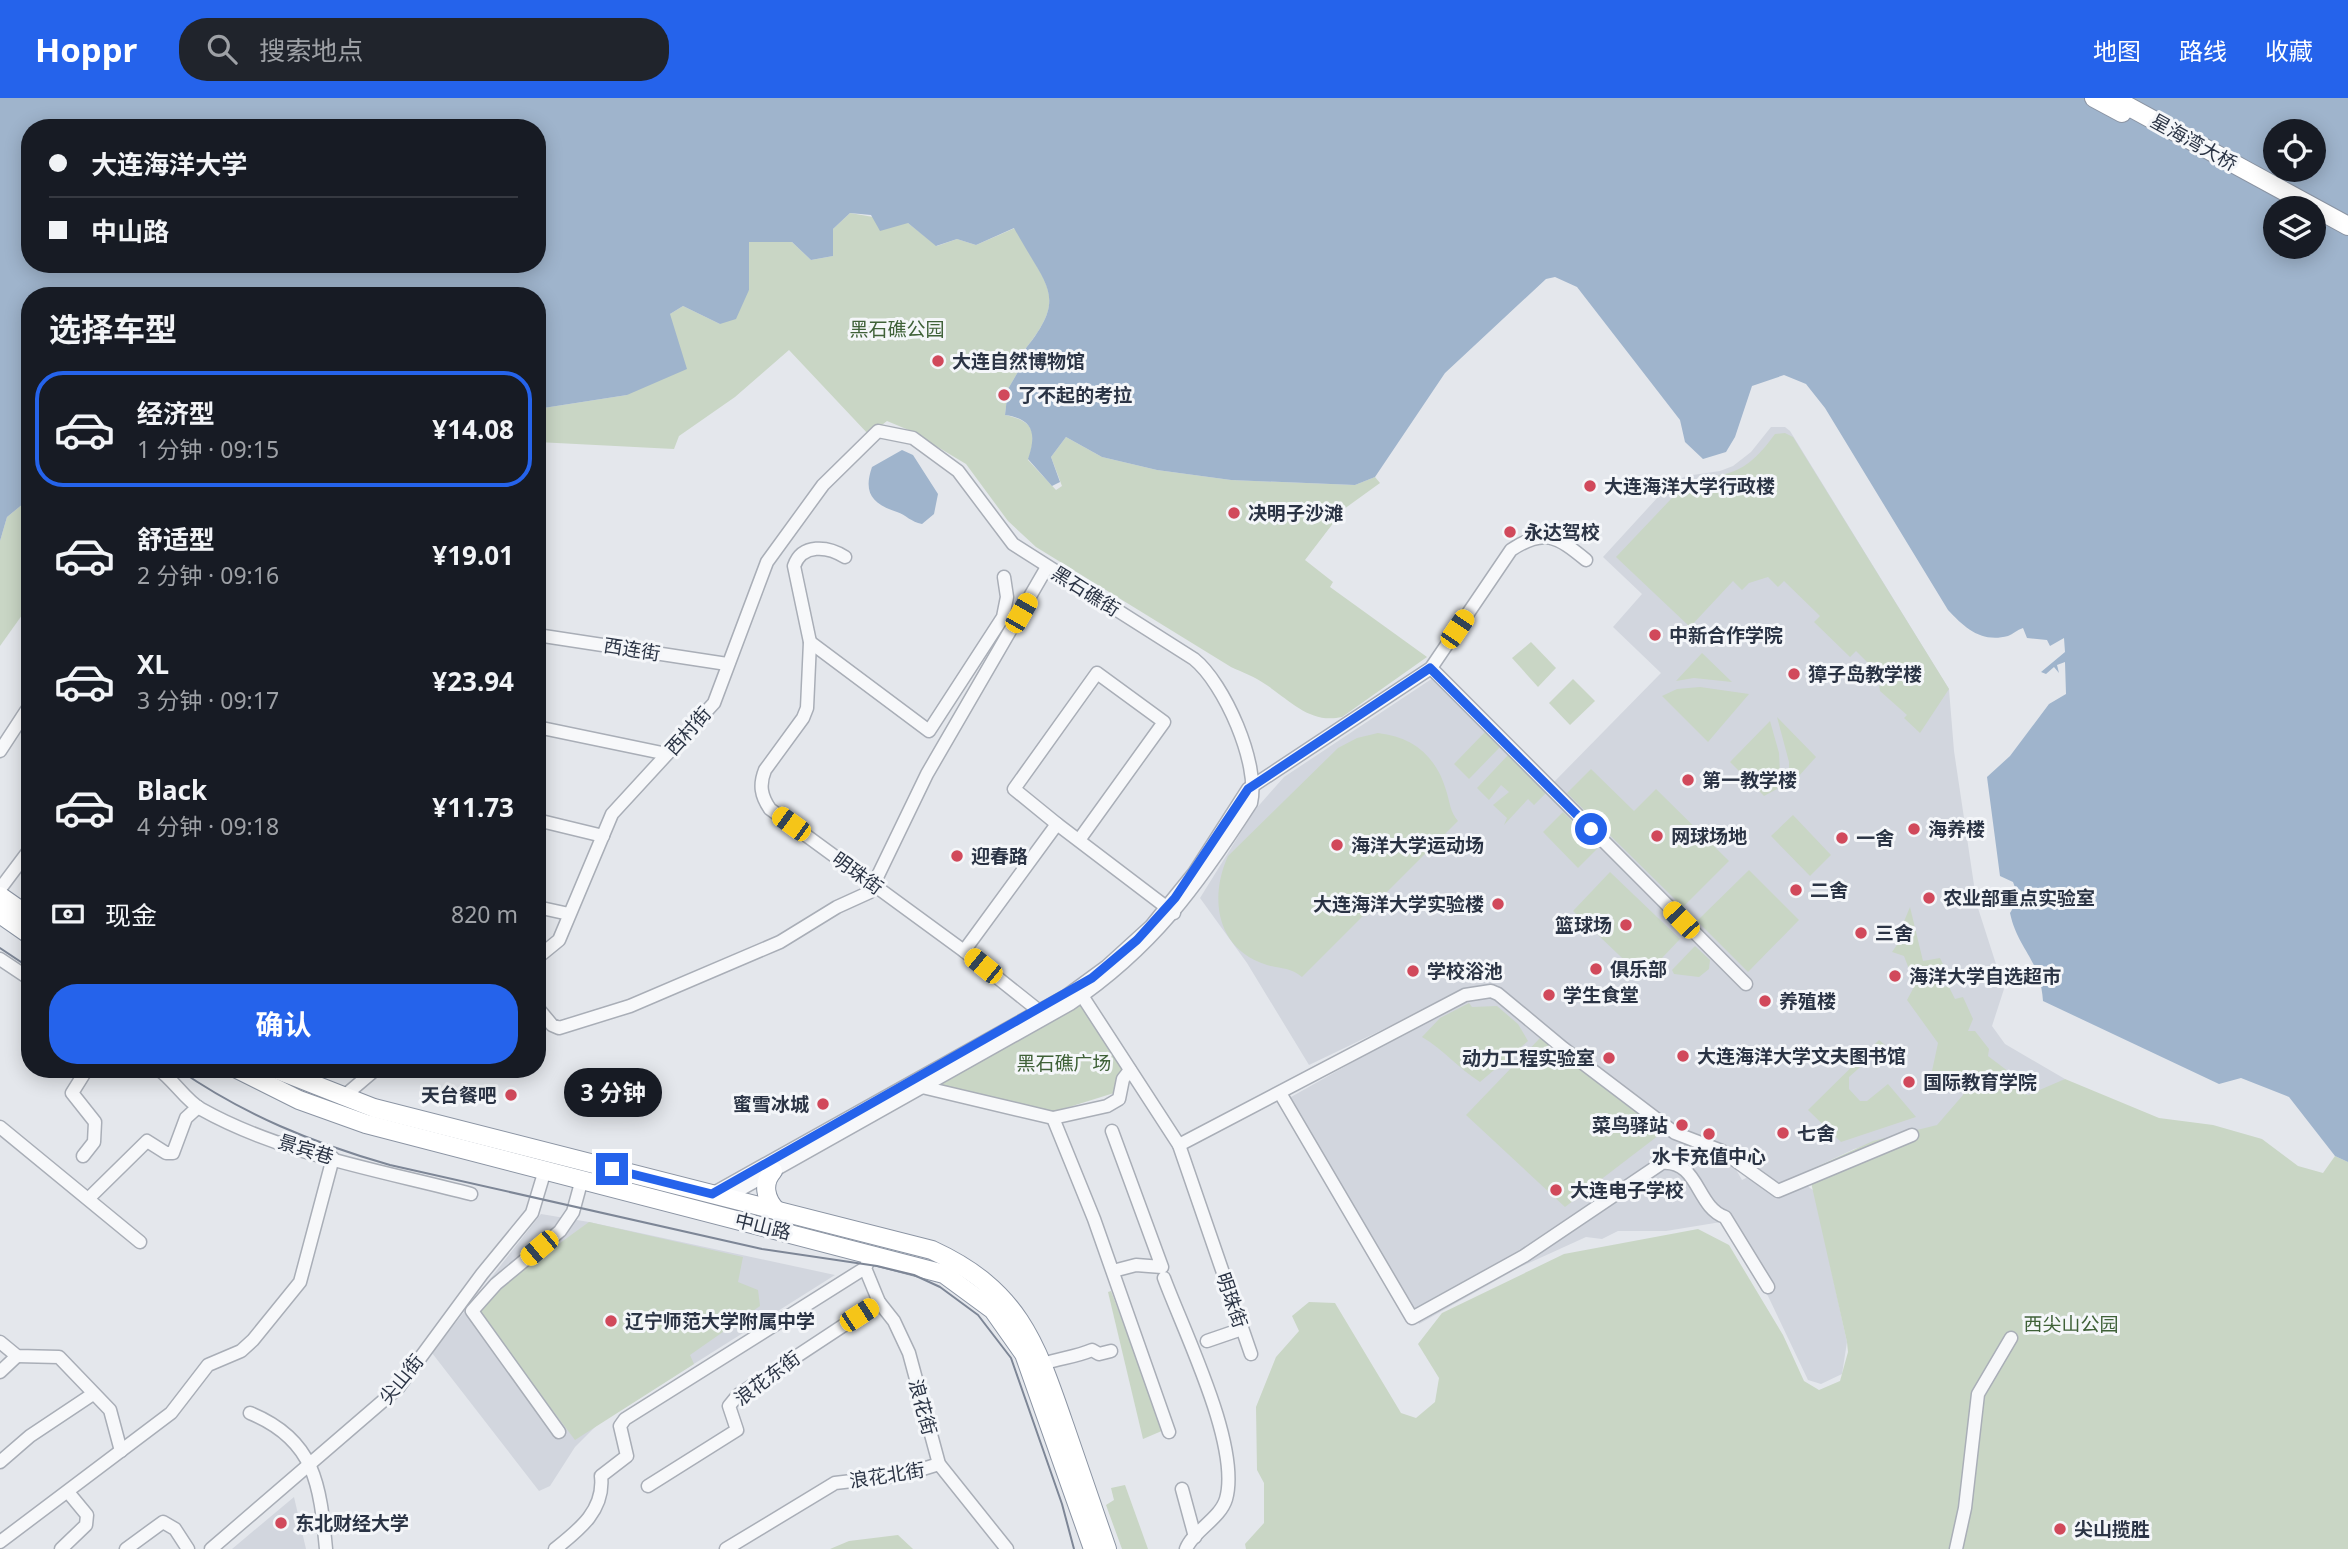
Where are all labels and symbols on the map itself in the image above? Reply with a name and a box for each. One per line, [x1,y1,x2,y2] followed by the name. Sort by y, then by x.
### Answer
[2146,108,2242,176] street label: 星海湾大桥
[849,316,945,342] park label: 黑石礁公园
[952,348,1085,374] place label: 大连自然博物馆
[930,353,946,369] marker: 大连自然博物馆
[1018,382,1132,408] place label: 了不起的考拉
[996,387,1012,403] marker: 了不起的考拉
[1604,473,1775,499] place label: 大连海洋大学行政楼
[1582,478,1598,494] marker: 大连海洋大学行政楼
[1248,500,1343,526] place label: 决明子沙滩
[1226,505,1242,521] marker: 决明子沙滩
[1524,519,1600,545] place label: 永达驾校
[1502,524,1518,540] marker: 永达驾校
[1047,560,1125,622] street label: 黑石礁街
[1002,590,1041,636] car
[1437,606,1478,652] car
[1669,622,1783,648] place label: 中新合作学院
[1647,627,1663,643] marker: 中新合作学院
[602,632,662,666] street label: 西连街
[1808,661,1922,687] place label: 獐子岛教学楼
[1786,666,1802,682] marker: 獐子岛教学楼
[659,701,717,761] street label: 西村街
[1702,767,1797,793] place label: 第一教学楼
[1680,772,1696,788] marker: 第一教学楼
[768,803,815,845] car
[1575,813,1607,845] route start
[1928,816,1985,842] place label: 海养楼
[1906,821,1922,837] marker: 海养楼
[1671,823,1747,849] place label: 网球场地
[1856,825,1894,851] place label: 一舍
[1649,828,1665,844] marker: 网球场地
[1834,830,1850,846] marker: 一舍
[1351,832,1484,858] place label: 海洋大学运动场
[1329,837,1345,853] marker: 海洋大学运动场
[971,843,1028,869] place label: 迎春路
[827,846,889,900] street label: 明珠街
[949,848,965,864] marker: 迎春路
[1810,877,1848,903] place label: 二舍
[1788,882,1804,898] marker: 二舍
[1943,885,2095,911] place label: 农业部重点实验室
[1921,890,1937,906] marker: 农业部重点实验室
[1313,891,1484,917] place label: 大连海洋大学实验楼
[1490,896,1506,912] marker: 大连海洋大学实验楼
[1659,898,1704,942] car
[1555,912,1612,938] place label: 篮球场
[1618,917,1634,933] marker: 篮球场
[1875,920,1913,946] place label: 三舍
[1853,925,1869,941] marker: 三舍
[961,945,1006,987] car
[1610,956,1667,982] place label: 俱乐部
[1427,958,1503,984] place label: 学校浴池
[1588,961,1604,977] marker: 俱乐部
[1405,963,1421,979] marker: 学校浴池
[1909,963,2061,989] place label: 海洋大学自选超市
[1887,968,1903,984] marker: 海洋大学自选超市
[1563,982,1639,1008] place label: 学生食堂
[1541,987,1557,1003] marker: 学生食堂
[1779,988,1836,1014] place label: 养殖楼
[1757,993,1773,1009] marker: 养殖楼
[1697,1043,1906,1069] place label: 大连海洋大学文夫图书馆
[1462,1045,1595,1071] place label: 动力工程实验室
[1675,1048,1691,1064] marker: 大连海洋大学文夫图书馆
[1016,1050,1112,1076] park label: 黑石礁广场
[1601,1050,1617,1066] marker: 动力工程实验室
[563,1068,661,1116] callout: 3 分钟
[1923,1069,2037,1095] place label: 国际教育学院
[1901,1074,1917,1090] marker: 国际教育学院
[421,1082,497,1108] place label: 天台餐吧
[503,1087,519,1103] marker: 天台餐吧
[733,1091,809,1117] place label: 蜜雪冰城
[815,1096,831,1112] marker: 蜜雪冰城
[1592,1112,1668,1138] place label: 菜鸟驿站
[1674,1117,1690,1133] marker: 菜鸟驿站
[1797,1120,1835,1146] place label: 七舍
[1775,1125,1791,1141] marker: 七舍
[1701,1126,1717,1142] marker: 水卡充值中心
[275,1128,337,1170] street label: 景宾巷
[1652,1143,1766,1169] place label: 水卡充值中心
[596,1153,628,1185] route end
[1570,1177,1684,1203] place label: 大连电子学校
[1548,1182,1564,1198] marker: 大连电子学校
[732,1206,794,1246] street label: 中山路
[517,1226,562,1270] car
[1210,1269,1254,1331] street label: 明珠街
[836,1295,883,1335] car
[625,1308,815,1334] place label: 辽宁师范大学附属中学
[2023,1311,2119,1337] park label: 西尖山公园
[603,1313,619,1329] marker: 辽宁师范大学附属中学
[729,1345,805,1411] street label: 浪花东街
[373,1349,429,1409] street label: 尖山街
[903,1376,943,1438] street label: 浪花街
[847,1456,927,1494] street label: 浪花北街
[295,1510,409,1536] place label: 东北财经大学
[273,1515,289,1531] marker: 东北财经大学
[2074,1516,2150,1542] place label: 尖山揽胜
[2052,1521,2068,1537] marker: 尖山揽胜

